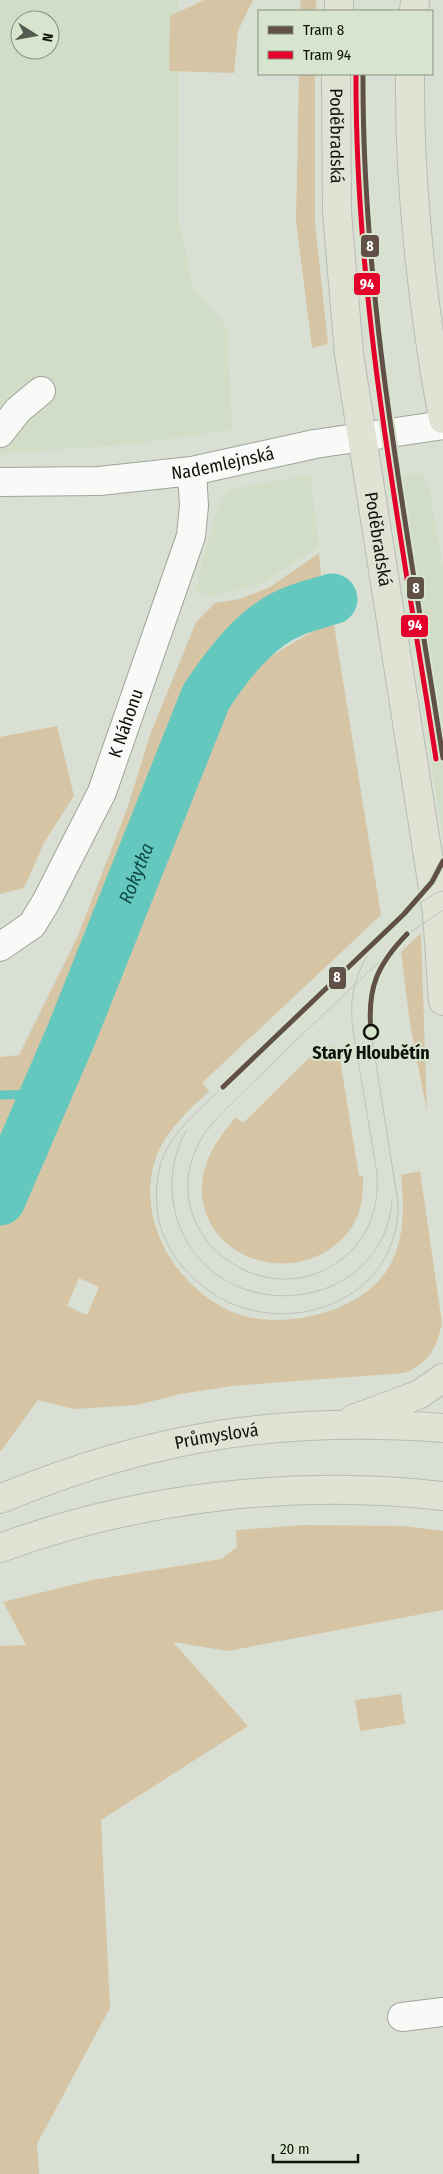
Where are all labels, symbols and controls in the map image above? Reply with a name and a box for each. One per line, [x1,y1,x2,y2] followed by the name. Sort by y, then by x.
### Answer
[10,10,60,60] north arrow
[258,10,433,75] legend
[303,21,344,39] text: Tram 8
[38,32,56,43] text: N
[303,46,351,64] text: Tram 94
[325,88,348,184] street label: Poděbradská
[360,234,380,258] line badge: 8
[366,238,374,255] text: 8
[353,272,381,296] line badge: 94
[360,276,374,293] text: 94
[170,442,276,484] street label: Nademlejnská
[360,490,396,588] street label: Poděbradská
[406,576,425,600] line badge: 8
[412,580,420,597] text: 8
[400,614,429,638] line badge: 94
[408,617,422,634] text: 94
[104,686,148,761] street label: K Náhonu
[114,840,159,907] water label: Rokytka
[328,966,347,990] line badge: 8
[333,969,341,986] text: 8
[363,1024,379,1040] marker: Starý Hloubětín
[312,1042,430,1064] place label: Starý Hloubětín
[172,1419,260,1454] street label: Průmyslová
[273,2132,358,2164] scale bar
[280,2140,310,2158] text: 20 m

